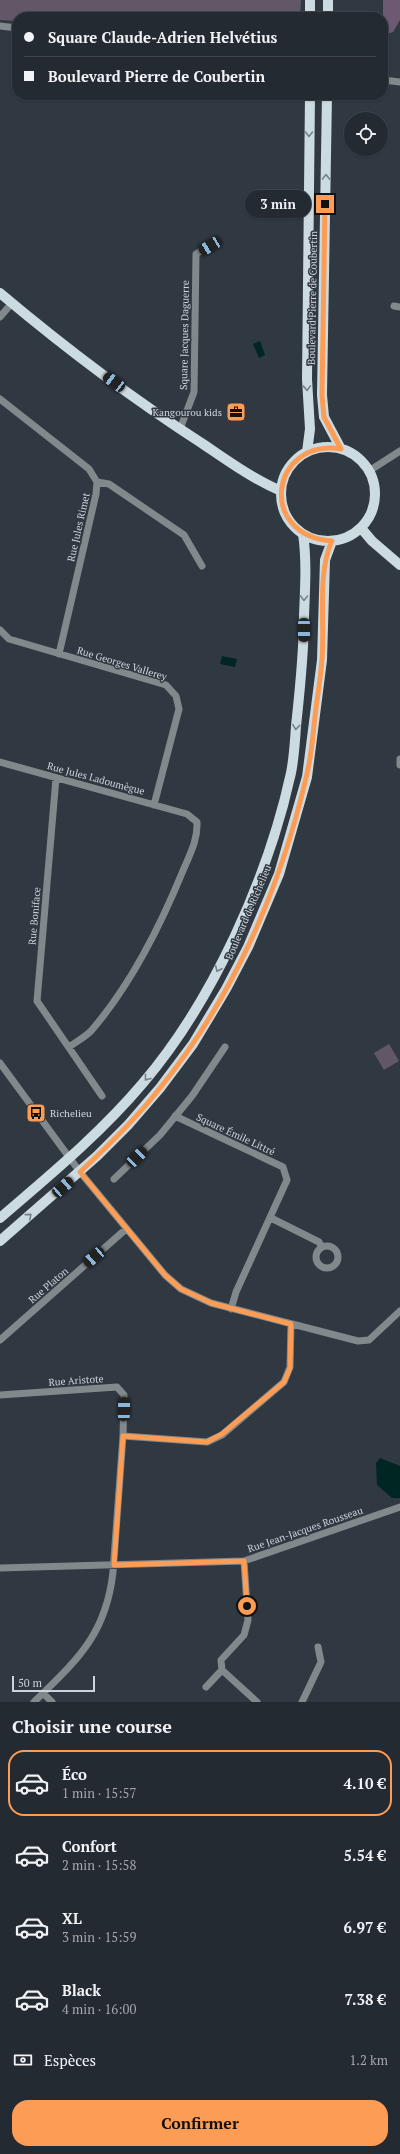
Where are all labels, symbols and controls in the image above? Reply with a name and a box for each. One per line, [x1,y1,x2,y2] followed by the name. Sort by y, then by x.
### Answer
[48,27,277,47] text: Square Claude-Adrien Helvétius
[48,66,265,86] text: Boulevard Pierre de Coubertin
[344,112,388,156] map controls
[344,112,388,156] button: locate
[305,131,313,137] one-way arrow
[322,174,330,180] one-way arrow
[245,190,311,218] callout: 3 min
[260,195,296,213] text: 3 min
[316,195,334,213] route end
[305,231,320,365] street label: Boulevard Pierre de Coubertin
[197,235,223,257] car
[177,280,192,390] street label: Square Jacques Daguerre
[101,370,127,394] car
[303,385,311,391] one-way arrow
[225,401,247,423] office icon: Kangourou kids
[152,406,222,419] place label: Kangourou kids
[64,491,93,563] street label: Rue Jules Rimet
[300,595,309,601] one-way arrow
[298,618,310,642] car
[75,644,169,684] street label: Rue Georges Vallerey
[292,724,301,730] one-way arrow
[46,759,146,798] street label: Rue Jules Ladoumègue
[223,862,274,962] street label: Boulevard de Richelieu
[25,886,44,946] street label: Rue Boniface
[215,965,223,973] one-way arrow
[145,1073,152,1080] one-way arrow
[25,1102,47,1124] bus stop icon: Richelieu
[50,1107,92,1120] place label: Richelieu
[194,1110,277,1158] street label: Square Émile Littré
[124,1144,150,1170] car
[50,1175,76,1199] car
[25,1213,32,1220] one-way arrow
[81,1245,107,1269] car
[26,1264,71,1306] street label: Rue Platon
[48,1372,104,1389] street label: Rue Aristote
[118,1397,130,1421] car
[246,1504,365,1555] street label: Rue Jean-Jacques Rousseau
[238,1597,256,1615] route start
[12,1674,95,1693] scale bar
[18,1676,42,1690] text: 50 m
[12,1714,172,1738] text: Choisir une course
[62,1764,87,1784] text: Éco
[14,1765,50,1801] icon: car
[344,1773,386,1793] text: 4.10 €
[62,1784,136,1802] text: 1 min · 15:57
[62,1836,117,1856] text: Confort
[14,1837,50,1873] icon: car
[344,1845,386,1865] text: 5.54 €
[62,1856,136,1874] text: 2 min · 15:58
[62,1908,82,1928] text: XL
[14,1909,50,1945] icon: car
[344,1917,386,1937] text: 6.97 €
[62,1928,136,1946] text: 3 min · 15:59
[62,1980,101,2000] text: Black
[14,1981,50,2017] icon: car
[344,1989,386,2009] text: 7.38 €
[62,2000,136,2018] text: 4 min · 16:00
[12,2049,34,2071] icon: cash
[44,2050,96,2070] text: Espèces
[349,2051,388,2069] text: 1.2 km
[12,2100,388,2146] button: Confirmer

